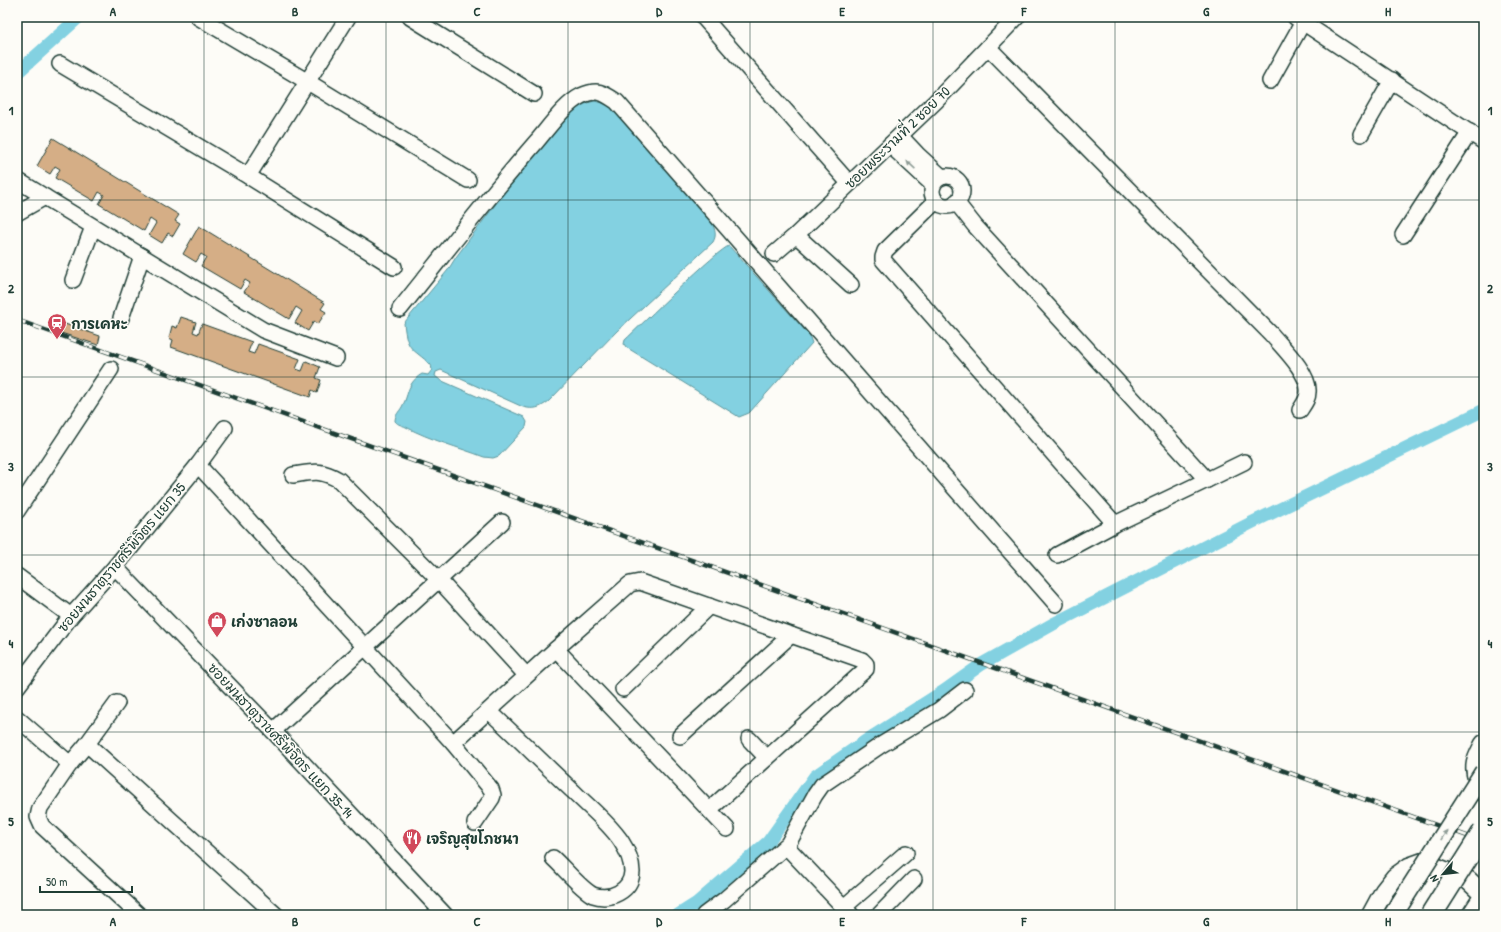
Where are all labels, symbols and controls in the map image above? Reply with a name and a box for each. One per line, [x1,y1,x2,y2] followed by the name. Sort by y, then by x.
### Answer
[110,2,117,20] text: A
[292,2,299,20] text: B
[473,2,481,20] text: C
[656,2,663,20] text: D
[839,2,845,20] text: E
[1021,2,1028,20] text: F
[1203,2,1210,20] text: G
[1385,2,1391,20] text: H
[838,79,954,192] street label: ซอยพระรามที่ 2 ซอย 70
[9,101,14,119] text: 1
[1488,101,1493,119] text: 1
[906,161,916,170] one-way arrow
[8,279,15,297] text: 2
[1487,279,1494,297] text: 2
[46,312,68,340] station icon: การเคหะ
[71,314,128,333] place label: การเคหะ
[8,457,14,475] text: 3
[1487,457,1493,475] text: 3
[53,478,190,636] street label: ซอยมนธาตุราชศรีพิจิตร แยก 35
[206,610,228,638] shop icon: เก่งซาลอน
[231,612,298,631] place label: เก่งซาลอน
[9,634,14,652] text: 4
[1488,634,1493,652] text: 4
[203,658,358,822] street label: ซอยมนธาตุราชศรีพิจิตร แยก 35-14
[8,812,14,830] text: 5
[1487,812,1493,830] text: 5
[401,827,423,855] restaurant icon: เจริญสุขโภชนา
[426,829,519,850] place label: เจริญสุขโภชนา
[1440,830,1448,840] one-way arrow
[1423,854,1463,894] north arrow
[40,868,132,894] scale bar
[46,873,67,890] text: 50 m
[1427,873,1442,885] text: N
[110,912,117,930] text: A
[292,912,299,930] text: B
[473,912,481,930] text: C
[656,912,663,930] text: D
[839,912,845,930] text: E
[1021,912,1028,930] text: F
[1203,912,1210,930] text: G
[1385,912,1391,930] text: H

